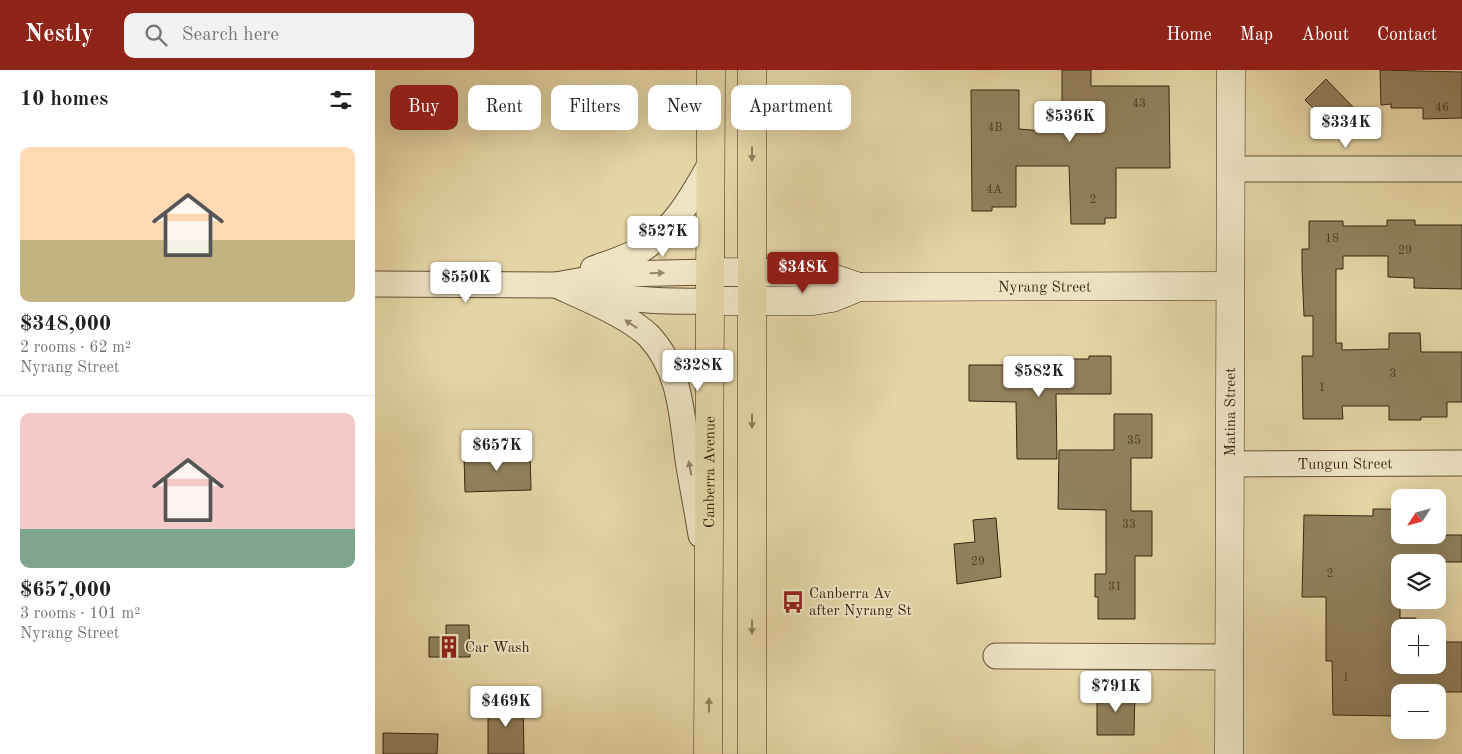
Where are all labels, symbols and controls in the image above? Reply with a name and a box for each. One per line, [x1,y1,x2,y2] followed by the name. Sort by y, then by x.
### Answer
[124,13,474,58] search box
[142,21,170,49] icon: search
[25,23,94,47] text: Nestly
[182,26,279,45] text: Search here
[1166,26,1212,44] text: Home
[1240,26,1273,44] text: Map
[1301,26,1349,44] text: About
[1377,26,1437,44] text: Contact
[390,85,458,130] chip: Buy
[468,85,541,130] chip: Rent
[551,85,638,130] chip: Filters
[648,85,721,130] chip: New
[731,85,851,130] chip: Apartment
[327,86,355,114] icon: filters
[20,89,108,110] text: 10 homes
[1132,98,1146,110] house number: 43
[1035,100,1105,143] pin: $536K
[1435,102,1449,114] house number: 46
[1311,106,1381,149] pin: $334K
[1045,109,1095,125] text: $536K
[1321,115,1371,131] text: $334K
[987,122,1003,134] house number: 4B
[748,146,756,162] one-way arrow
[143,180,233,270] icon: home
[986,184,1002,196] house number: 4A
[1090,194,1096,206] house number: 2
[628,216,698,258] pin: $527K
[638,224,688,240] text: $527K
[1325,233,1339,245] house number: 18
[1398,245,1412,257] house number: 29
[768,252,838,294] pin: $348K
[778,260,828,276] text: $348K
[431,262,501,304] pin: $550K
[649,269,665,277] one-way arrow
[441,270,491,286] text: $550K
[998,280,1091,296] street label: Nyrang Street
[20,314,111,335] text: $348,000
[624,319,637,329] one-way arrow
[20,340,131,356] text: 2 rooms · 62 m²
[663,350,733,392] pin: $328K
[1004,356,1074,398] pin: $582K
[673,358,723,374] text: $328K
[20,360,119,376] text: Nyrang Street
[1014,364,1064,380] text: $582K
[1224,368,1239,456] street label: Matina Street
[1390,368,1396,380] house number: 3
[1319,382,1325,394] house number: 1
[748,414,756,430] one-way arrow
[703,416,718,528] street label: Canberra Avenue
[462,430,532,472] pin: $657K
[1127,434,1141,447] house number: 35
[472,438,522,454] text: $657K
[143,445,233,535] icon: home
[1297,457,1393,473] street label: Tungun Street
[685,460,693,476] one-way arrow
[1391,489,1446,544] north arrow
[1391,489,1446,739] map controls
[1122,519,1136,531] house number: 33
[1391,554,1446,609] button: layers
[971,556,985,568] house number: 29
[1327,568,1333,580] house number: 2
[20,580,111,601] text: $657,000
[1108,581,1122,593] house number: 31
[809,587,912,619] place label: Canberra Av after Nyrang St
[780,589,806,615] bus stop icon: Canberra Av after Nyrang St
[20,606,140,622] text: 3 rooms · 101 m²
[1391,619,1446,674] button: +
[748,620,756,636] one-way arrow
[20,626,119,642] text: Nyrang Street
[436,634,462,660] building icon: Car Wash
[465,641,530,656] place label: Car Wash
[1081,670,1151,713] pin: $791K
[1343,672,1349,684] house number: 1
[1091,679,1141,695] text: $791K
[1391,684,1446,739] button: −
[471,686,541,728] pin: $469K
[481,694,531,710] text: $469K
[705,697,713,713] one-way arrow

